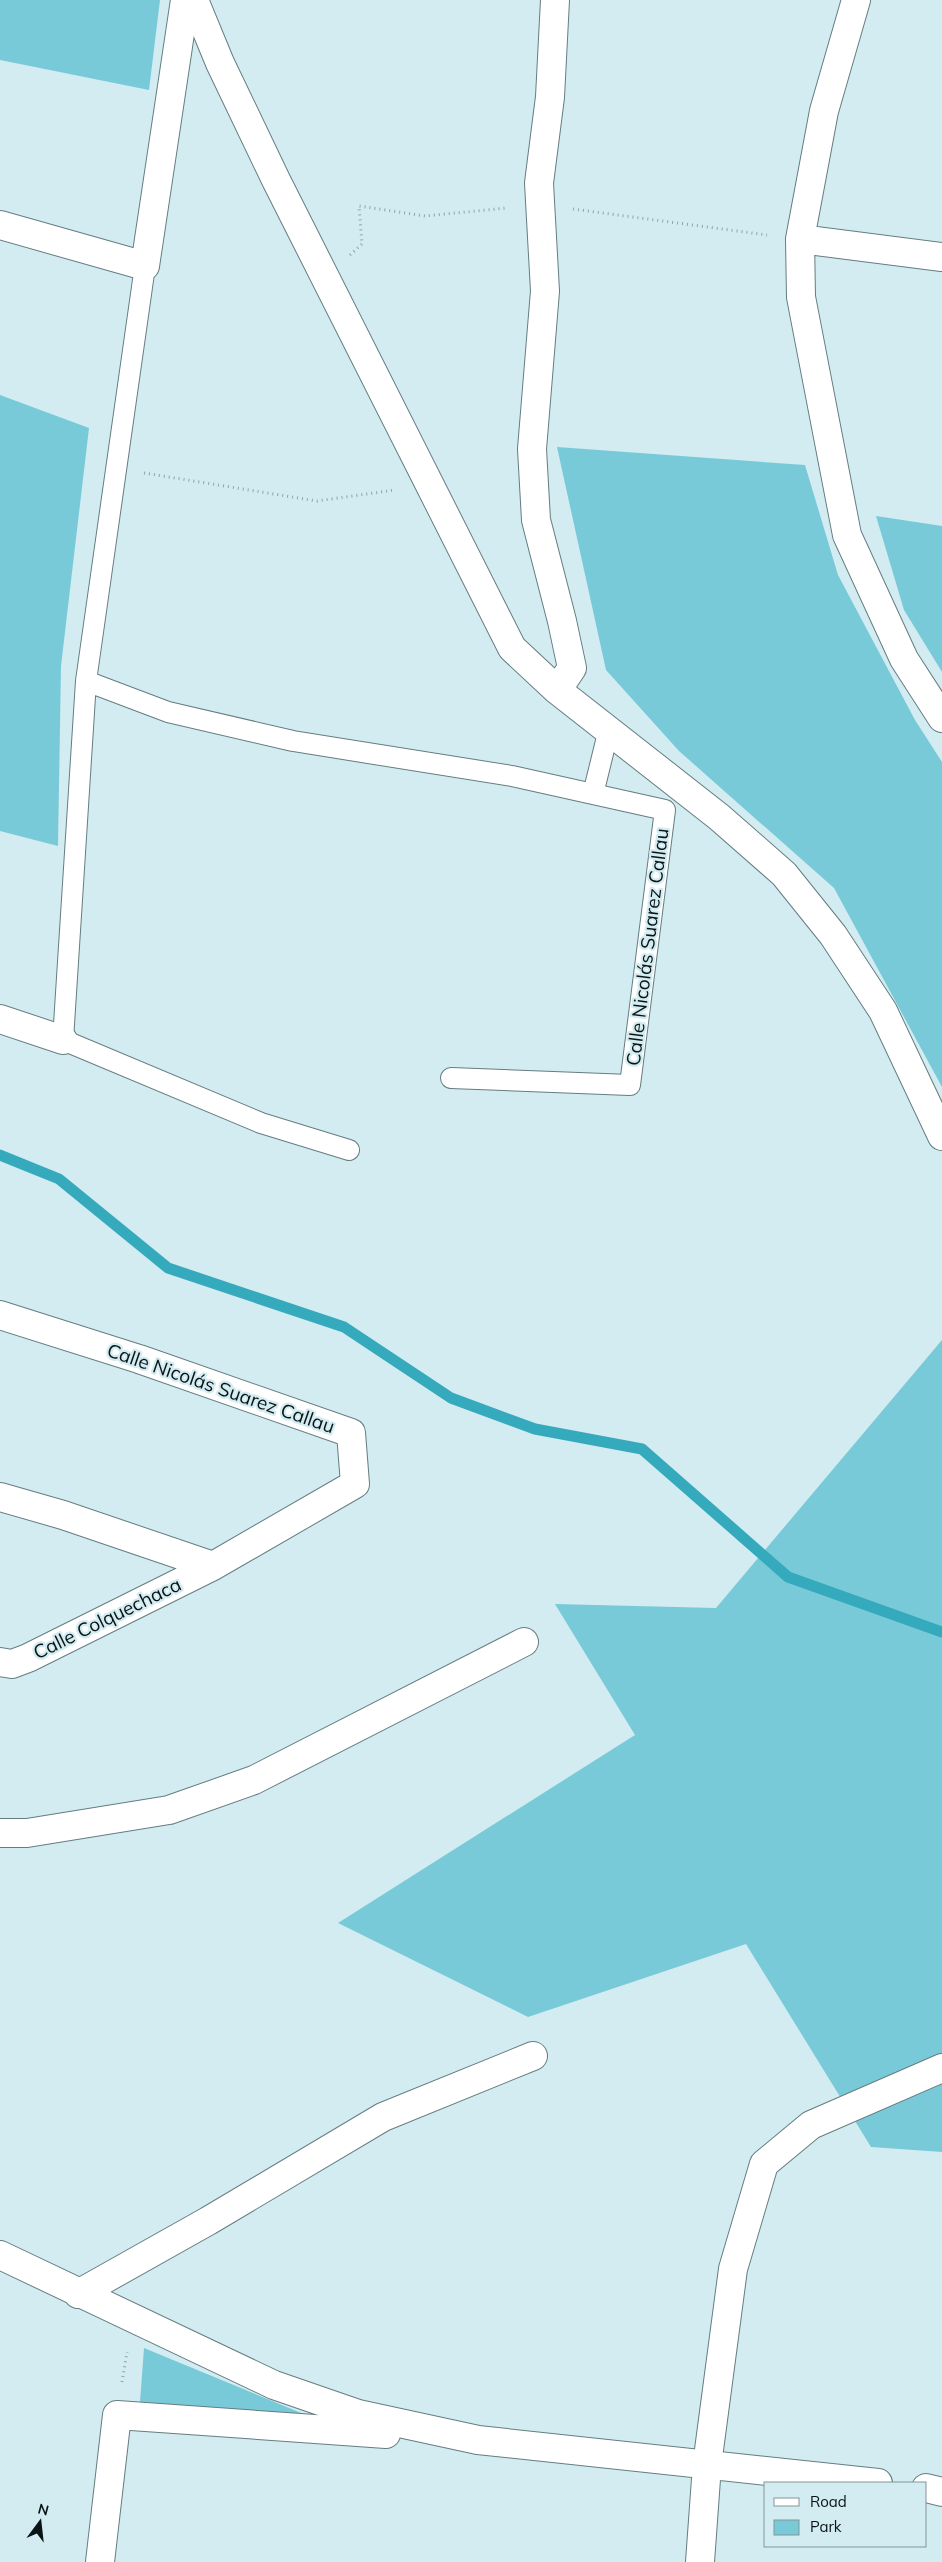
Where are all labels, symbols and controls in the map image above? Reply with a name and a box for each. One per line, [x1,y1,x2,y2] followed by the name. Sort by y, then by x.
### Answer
[621,827,673,1067] street label: Calle Nicolás Suarez Callau
[104,1338,338,1438] street label: Calle Nicolás Suarez Callau
[29,1572,185,1664] street label: Calle Colquechaca
[764,2482,927,2547] legend
[810,2492,847,2511] text: Road
[15,2497,65,2547] north arrow
[36,2499,51,2520] text: N
[810,2517,842,2536] text: Park

